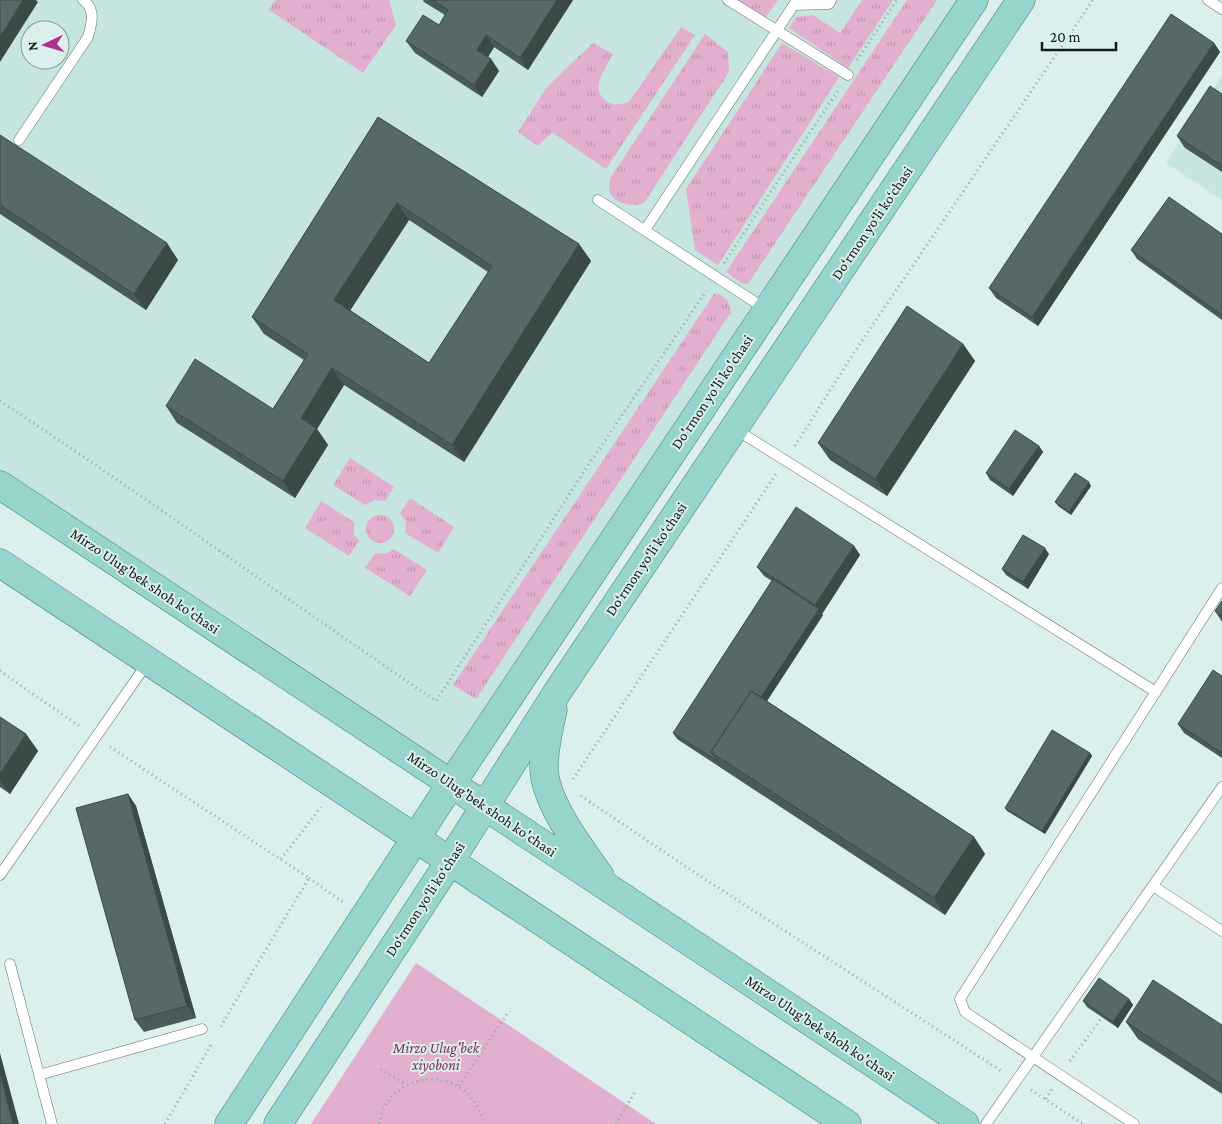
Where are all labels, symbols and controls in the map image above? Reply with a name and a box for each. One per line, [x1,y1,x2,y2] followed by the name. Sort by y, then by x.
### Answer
[20,20,70,70] north arrow
[1042,20,1116,52] scale bar
[1050,29,1081,45] text: 20 m
[24,40,40,52] text: N
[828,163,917,283] street label: Do‘rmon yo‘li ko‘chasi
[668,332,757,452] street label: Do'rmon yo'li ko'chasi
[602,499,691,619] street label: Do‘rmon yo‘li ko‘chasi
[67,525,222,638] street label: Mirzo Ulug'bek shoh ko'chasi
[404,748,559,861] street label: Mirzo Ulug'bek shoh ko'chasi
[382,839,469,960] street label: Do‘rmon yo‘li ko‘chasi
[742,972,897,1085] street label: Mirzo Ulug'bek shoh ko'chasi
[392,1040,481,1074] park label: Mirzo Ulug'bek xiyoboni

